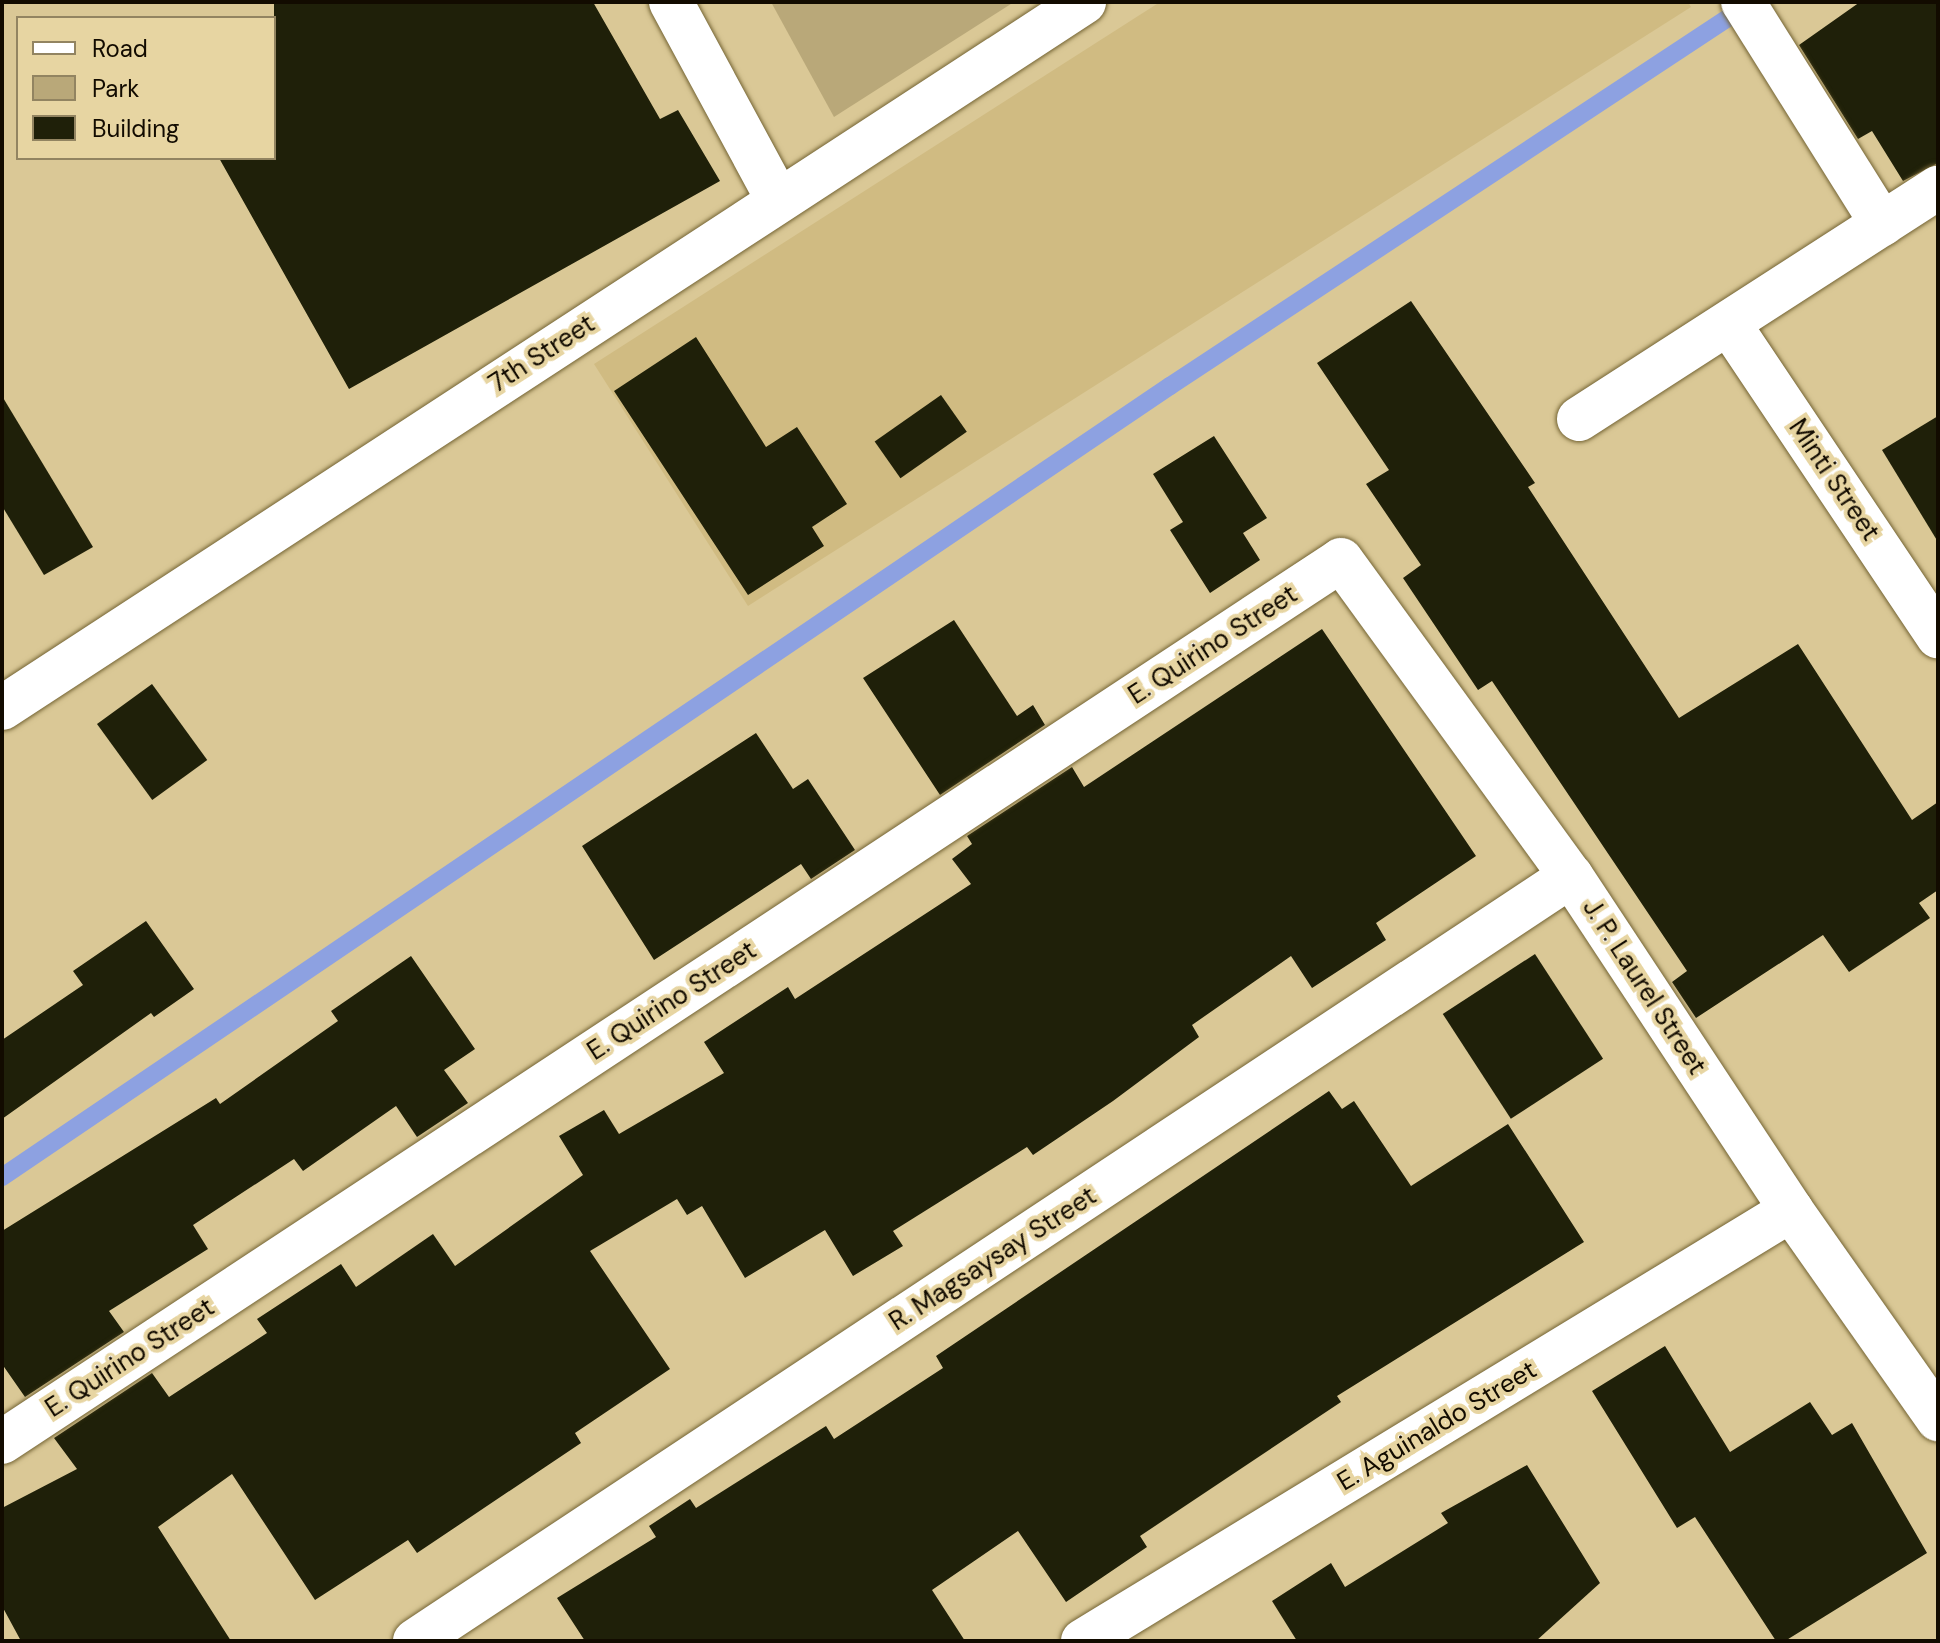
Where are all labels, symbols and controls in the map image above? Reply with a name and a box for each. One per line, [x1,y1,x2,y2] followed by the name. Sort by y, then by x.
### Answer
[16,16,276,160] legend
[92,33,148,64] text: Road
[92,73,139,104] text: Park
[92,113,179,144] text: Building
[483,308,601,400] street label: 7th Street
[1782,413,1886,547] street label: Minti Street
[1123,579,1303,711] street label: E. Quirino Street
[1576,893,1712,1081] street label: J. P. Laurel Street
[582,935,762,1067] street label: E. Quirino Street
[884,1180,1102,1338] street label: R. Magsaysay Street
[40,1292,220,1424] street label: E. Quirino Street
[1332,1354,1542,1498] street label: E. Aguinaldo Street

